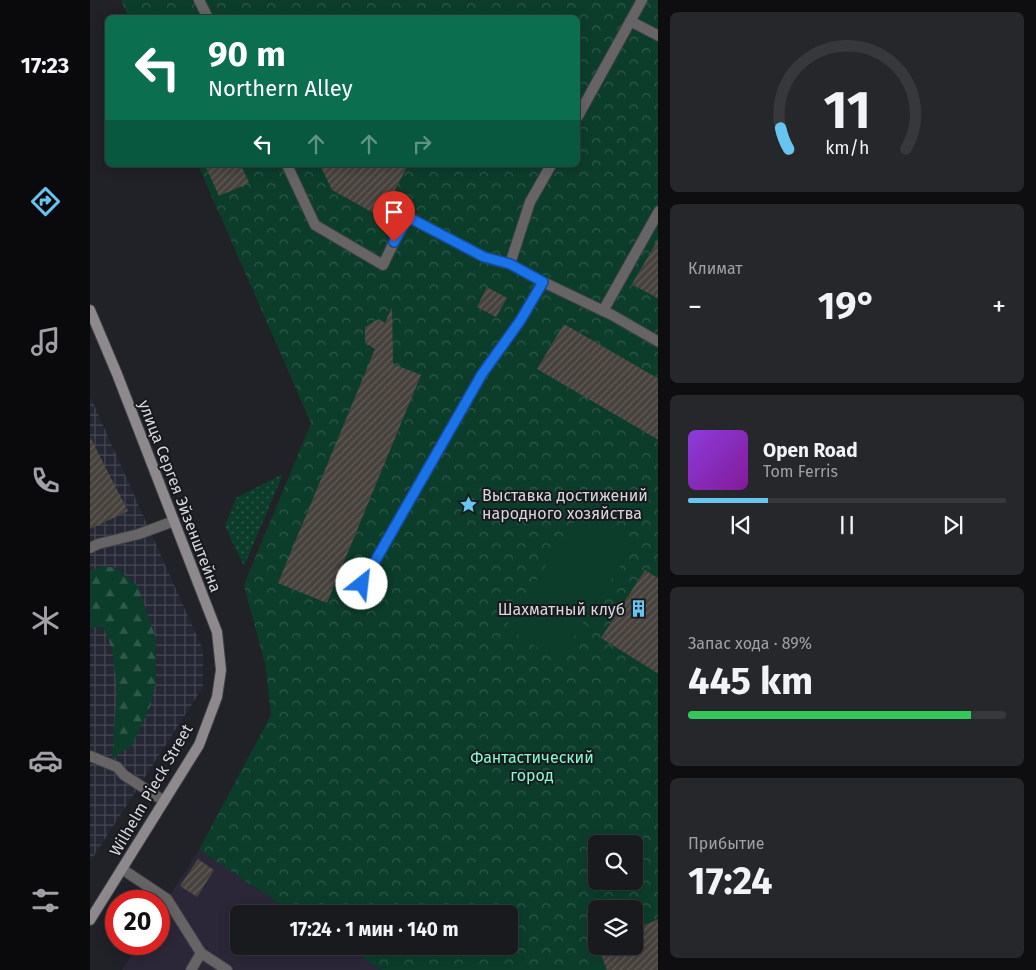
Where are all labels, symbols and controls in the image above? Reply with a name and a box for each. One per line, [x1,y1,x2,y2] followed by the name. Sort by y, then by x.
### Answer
[208,33,286,75] text: 90 m
[125,35,190,100] icon: left
[21,52,69,79] text: 17:23
[208,75,353,102] text: Northern Alley
[823,79,871,142] text: 11
[249,130,277,158] icon: left
[302,130,330,158] icon: ahead
[355,130,383,158] icon: ahead
[408,130,436,158] icon: right
[825,137,869,159] text: km/h
[28,184,63,219] icon: directions
[373,191,415,242] pin
[380,198,408,226] icon: arrive
[688,259,743,278] text: Климат
[818,283,876,329] text: 19°
[688,290,702,323] text: −
[992,290,1006,323] text: +
[28,324,63,359] icon: music
[135,397,225,595] street label: улица Сергея Эйзенштейна
[763,439,858,462] text: Open Road
[763,462,838,481] text: Tom Ferris
[28,463,63,498] icon: phone
[482,486,648,523] place label: Выставка достижений народного хозяйства
[458,494,478,514] place icon: Выставка достижений народного хозяйства
[727,511,755,539] icon: previous
[833,511,861,539] icon: pause
[939,511,967,539] icon: next
[335,557,387,609] position arrow
[629,599,649,619] building icon: Шахматный клуб
[498,600,625,619] place label: Шахматный клуб
[28,603,63,638] icon: climate
[688,634,812,653] text: Запас хода · 89%
[688,658,813,704] text: 445 km
[105,720,197,859] street label: Wilhelm Pieck Street
[28,743,63,778] icon: car
[470,748,594,785] park label: Фантастический город
[688,834,764,853] text: Прибытие
[588,835,643,955] map controls
[588,835,643,890] button: search
[688,858,773,904] text: 17:24
[28,883,63,918] icon: filters
[105,890,170,955] speed limit sign: 20
[588,900,643,955] button: layers
[289,918,459,941] text: 17:24 · 1 мин · 140 m

